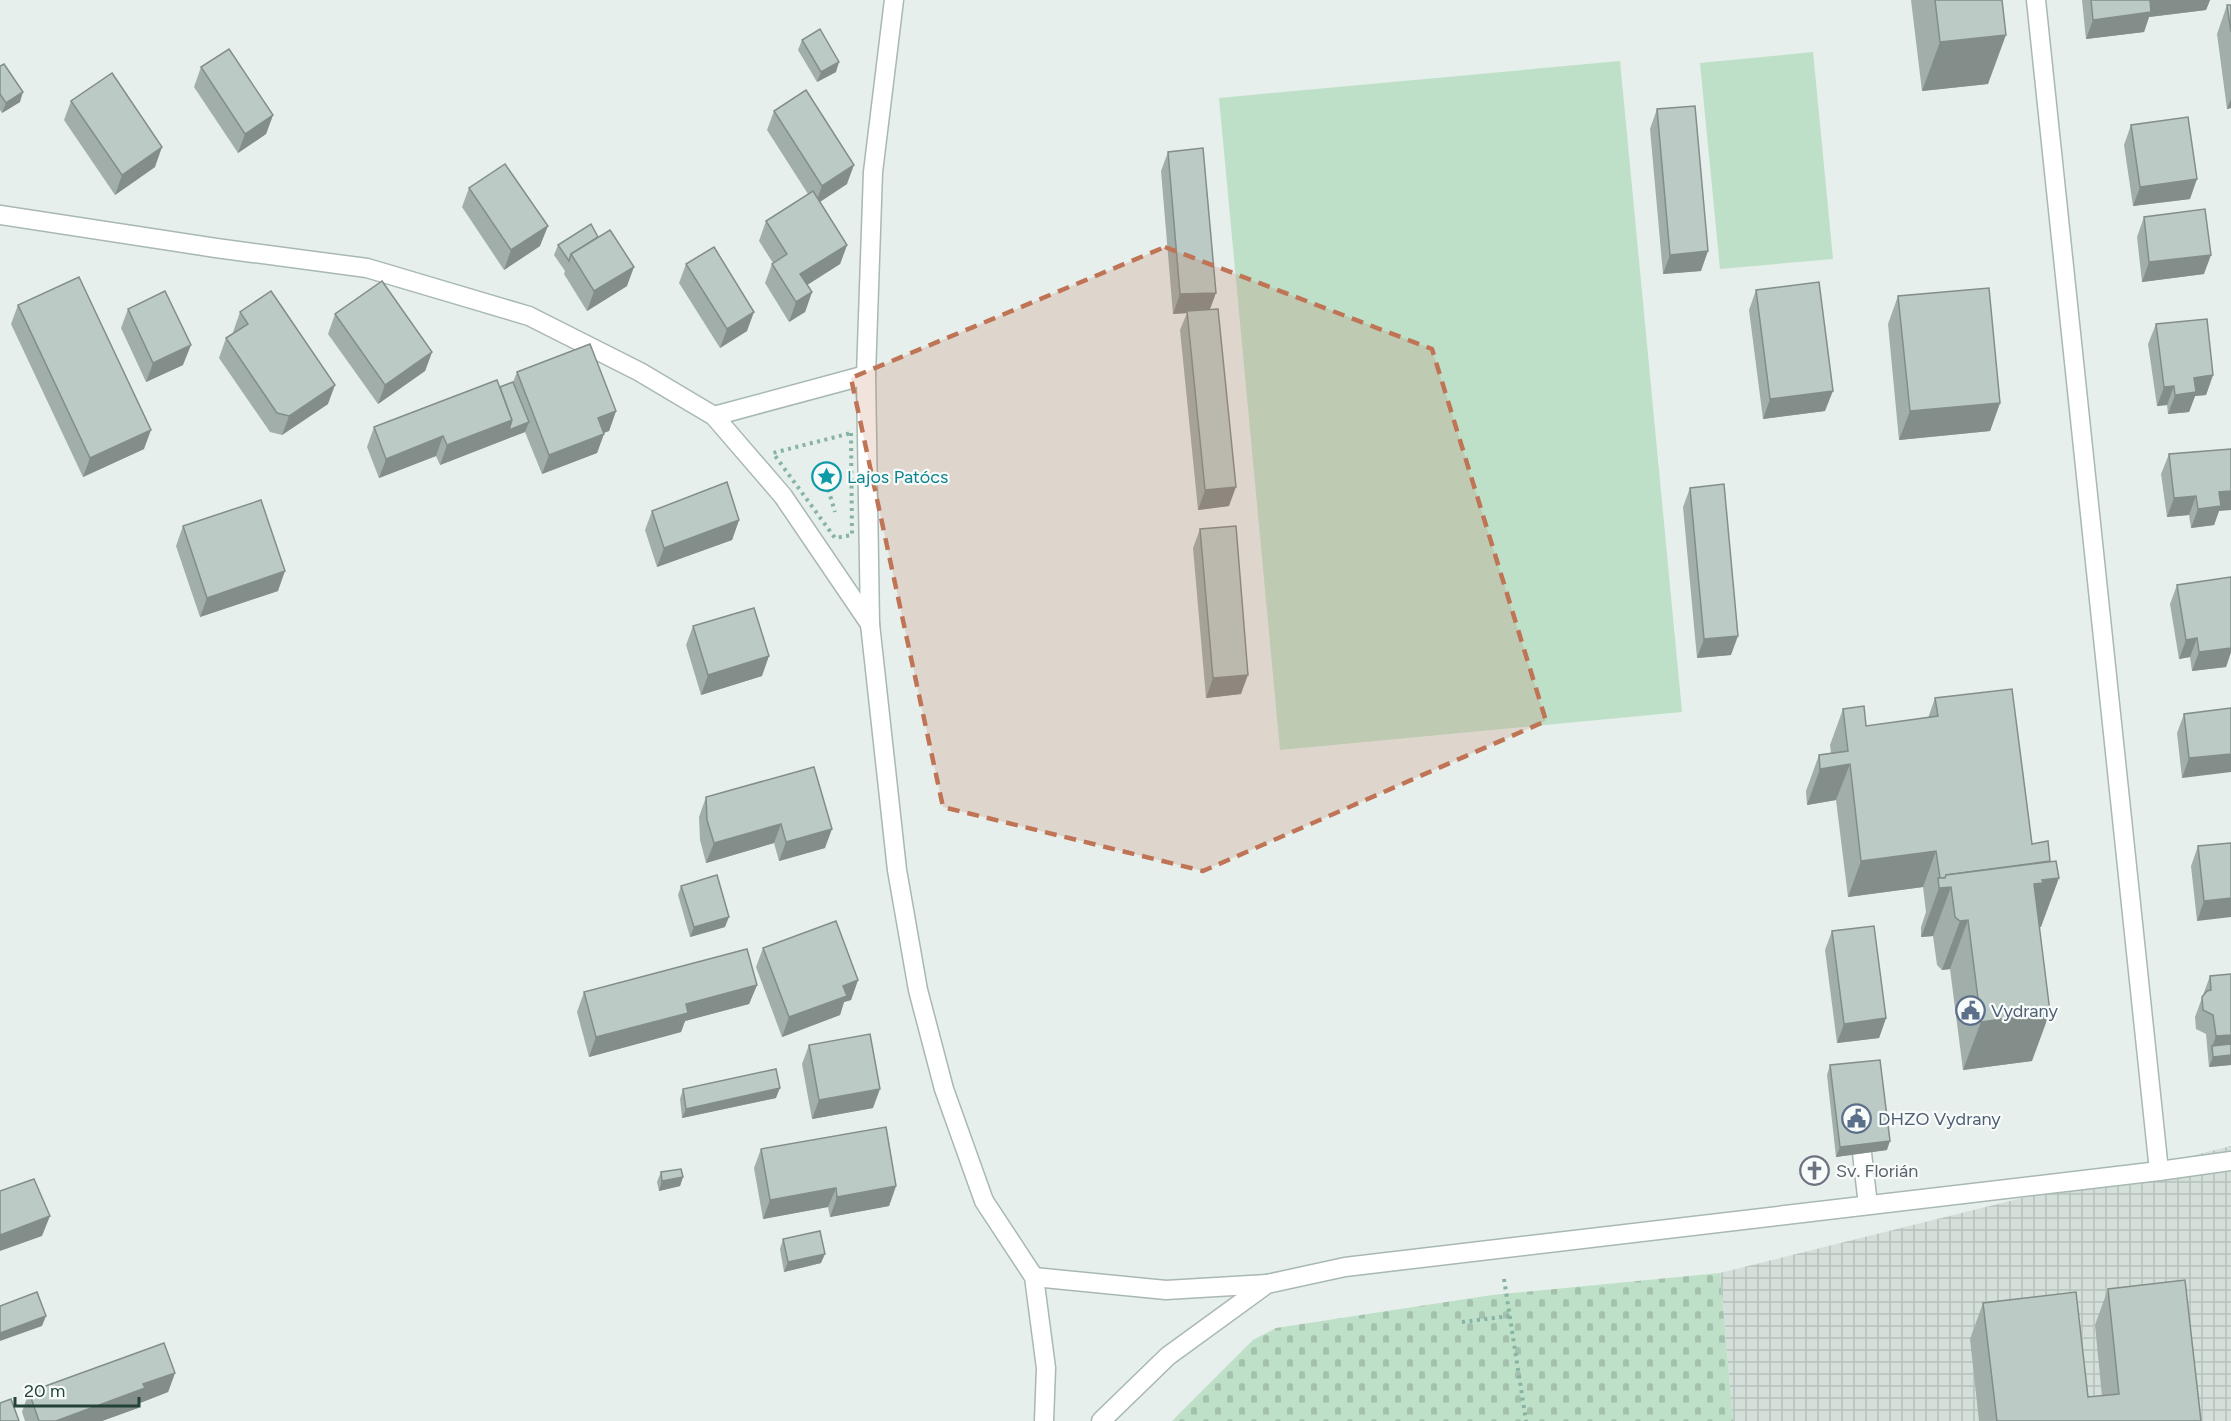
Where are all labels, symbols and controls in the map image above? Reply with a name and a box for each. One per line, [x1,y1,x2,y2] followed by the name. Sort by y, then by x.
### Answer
[810,461,842,493] place icon: Lajos Patócs
[847,466,948,488] place label: Lajos Patócs
[1954,995,1986,1027] public building icon: Vydrany
[1991,1000,2058,1022] place label: Vydrany
[1841,1103,1873,1135] public building icon: DHZO Vydrany
[1878,1108,2001,1130] place label: DHZO Vydrany
[1799,1155,1831,1187] church icon: Sv. Florián
[1836,1160,1918,1182] place label: Sv. Florián
[15,1370,140,1408] scale bar
[24,1380,65,1402] text: 20 m

